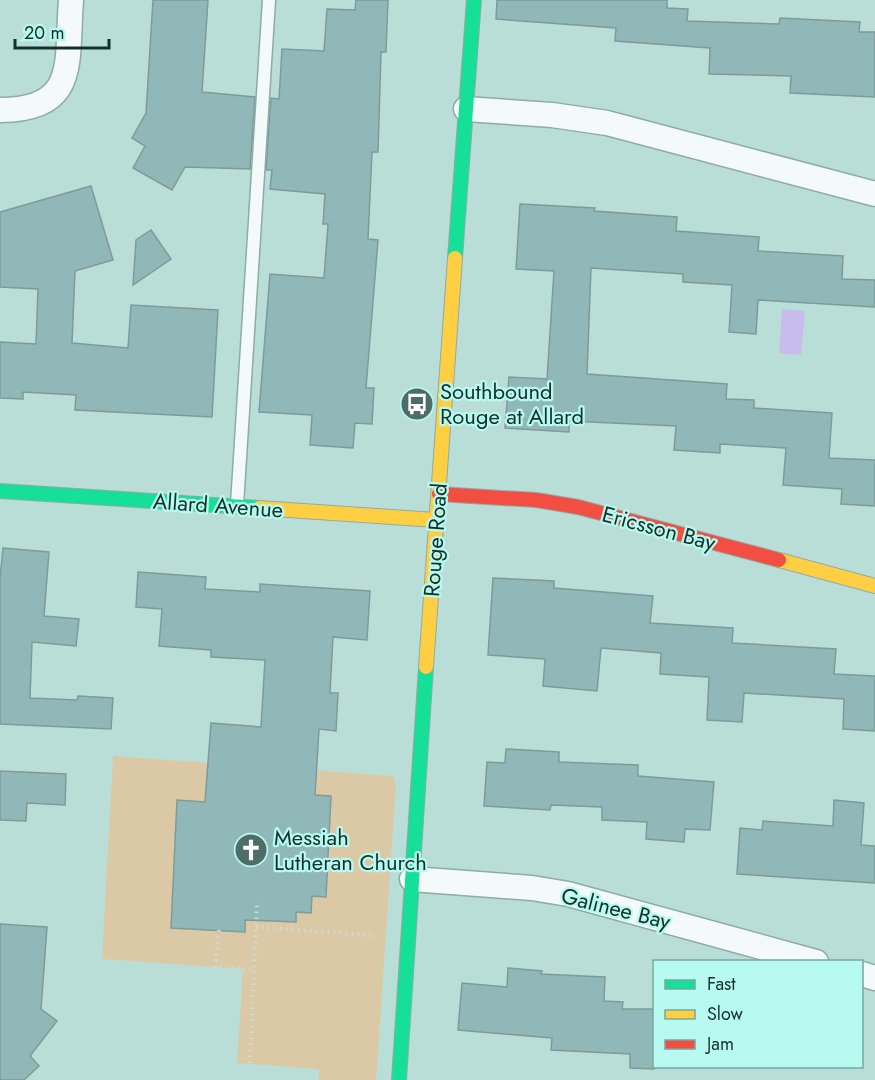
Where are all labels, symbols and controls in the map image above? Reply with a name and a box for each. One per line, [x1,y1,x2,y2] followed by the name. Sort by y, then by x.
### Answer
[15,12,110,50] scale bar
[24,20,64,46] text: 20 m
[440,375,584,432] place label: Southbound Rouge at Allard
[399,386,435,422] bus stop icon: Southbound Rouge at Allard
[415,482,455,598] street label: Rouge Road
[152,484,284,526] street label: Allard Avenue
[599,498,720,559] street label: Ericsson Bay
[274,821,427,878] place label: Messiah Lutheran Church
[233,832,269,868] church icon: Messiah Lutheran Church
[558,879,674,937] street label: Galinee Bay
[653,960,863,1068] legend
[707,971,736,997] text: Fast
[707,1001,744,1027] text: Slow
[705,1031,734,1057] text: Jam

